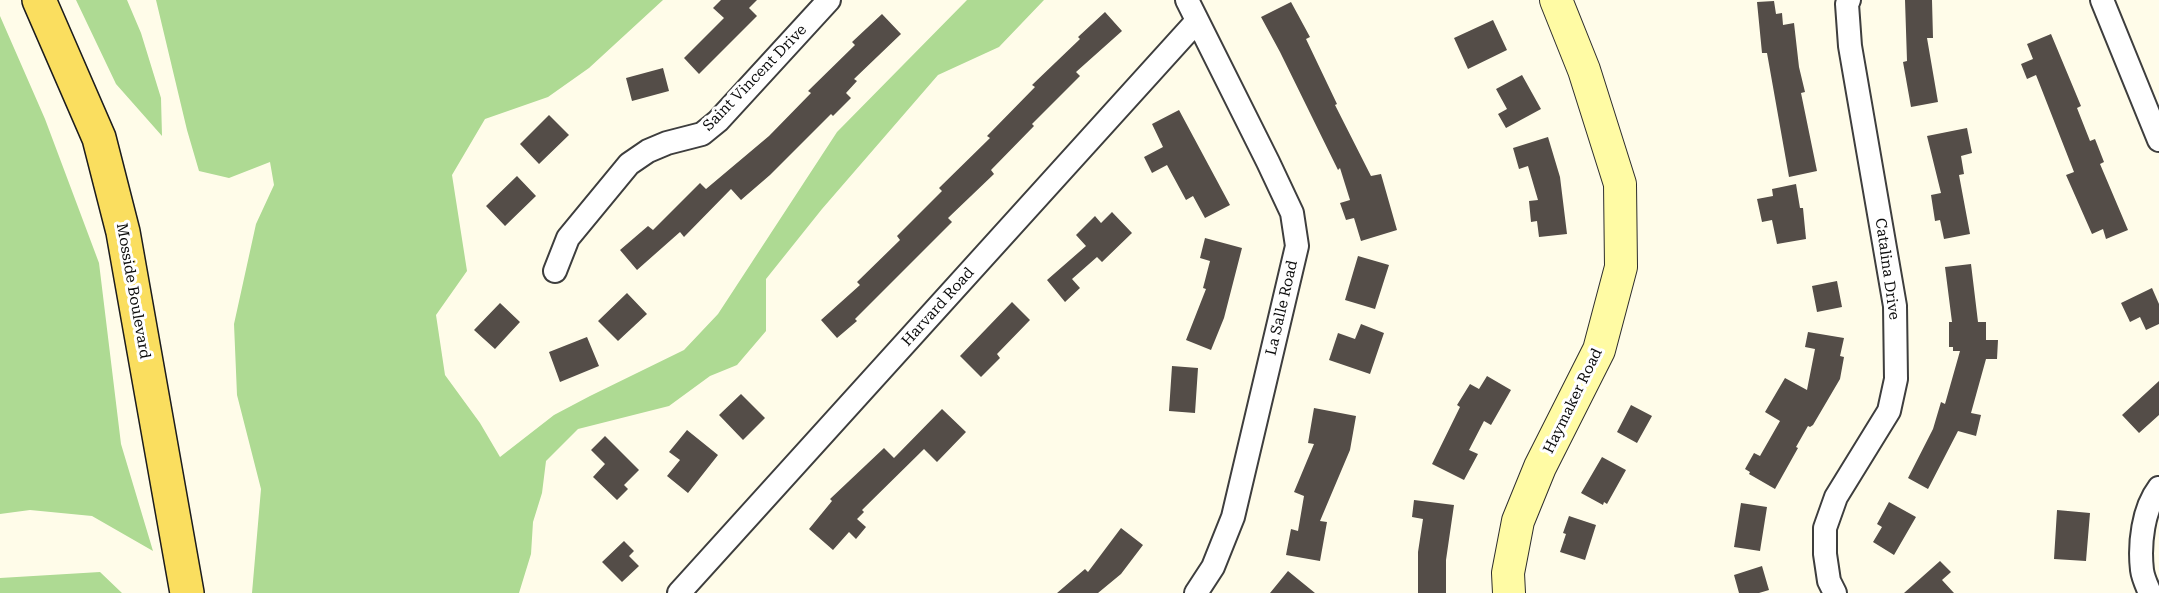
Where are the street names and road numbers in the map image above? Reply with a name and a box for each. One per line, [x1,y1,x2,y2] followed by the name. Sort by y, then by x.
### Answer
[699,21,811,135] street label: Saint Vincent Drive
[1871,217,1903,321] street label: Catalina Drive
[112,222,154,360] street label: Mosside Boulevard
[1262,259,1302,357] street label: La Salle Road
[898,264,978,350] street label: Harvard Road
[1540,345,1606,457] street label: Haymaker Road

